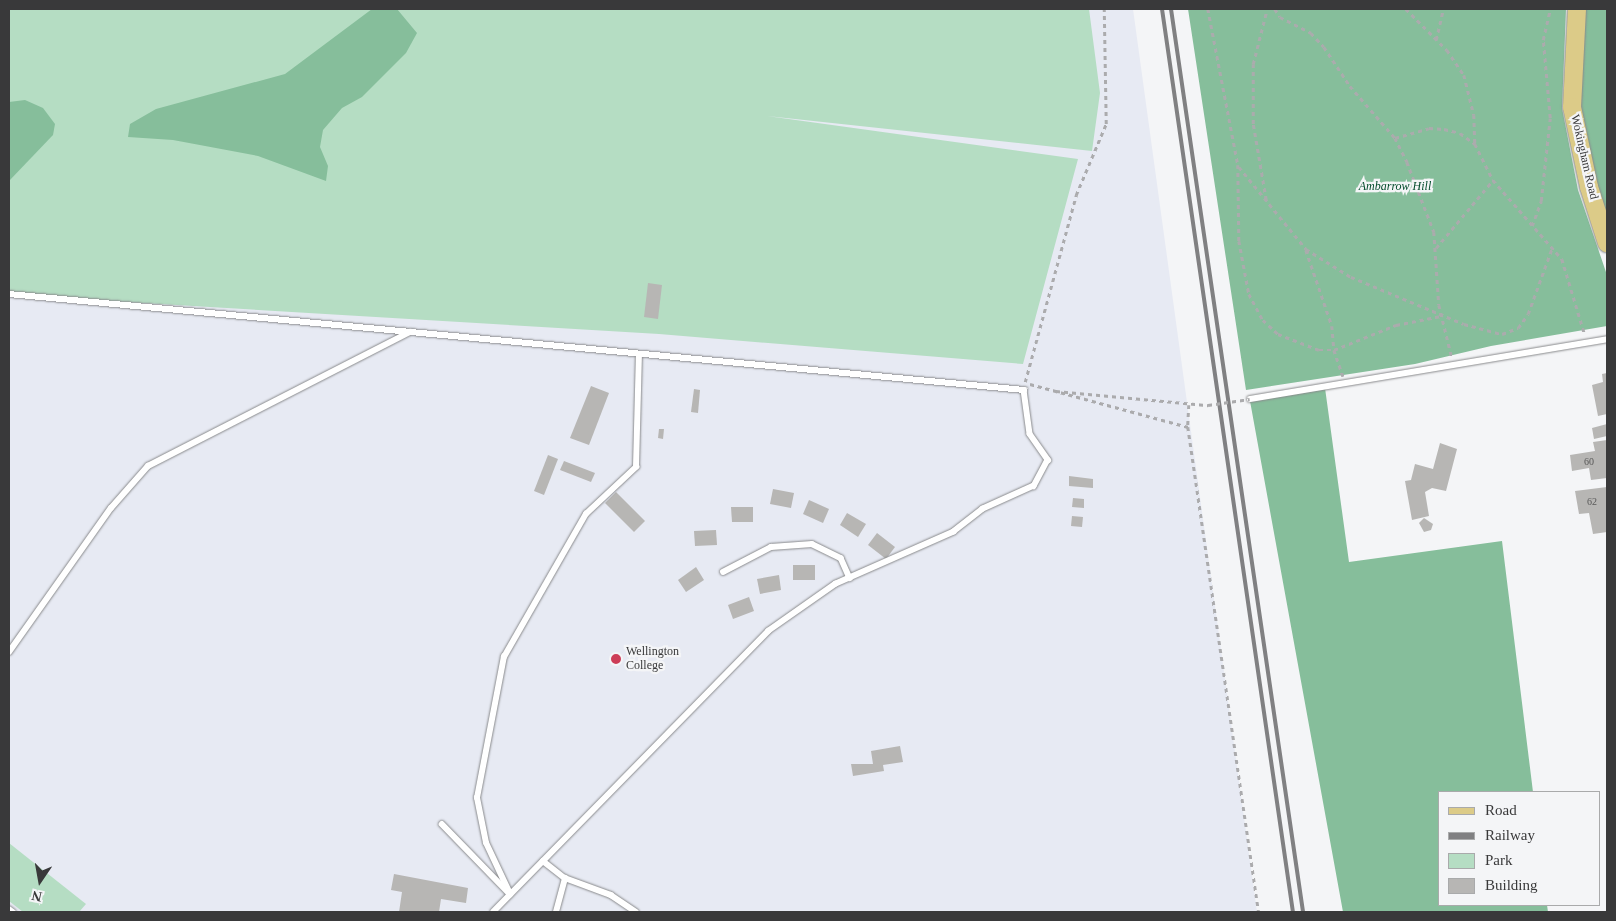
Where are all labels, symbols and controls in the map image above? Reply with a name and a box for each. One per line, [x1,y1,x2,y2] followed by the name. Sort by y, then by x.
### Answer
[1567,113,1601,201] street label: Wokingham Road
[1359,180,1431,194] park label: Ambarrow Hill
[1584,456,1594,468] house number: 60
[1587,496,1597,508] house number: 62
[626,645,679,673] place label: Wellington College
[610,653,622,665] marker: Wellington College
[1438,791,1601,906] legend
[1485,802,1517,818] text: Road
[1485,827,1535,843] text: Railway
[1485,852,1513,868] text: Park
[15,856,65,906] north arrow
[1485,877,1538,893] text: Building
[30,888,43,905] text: N

